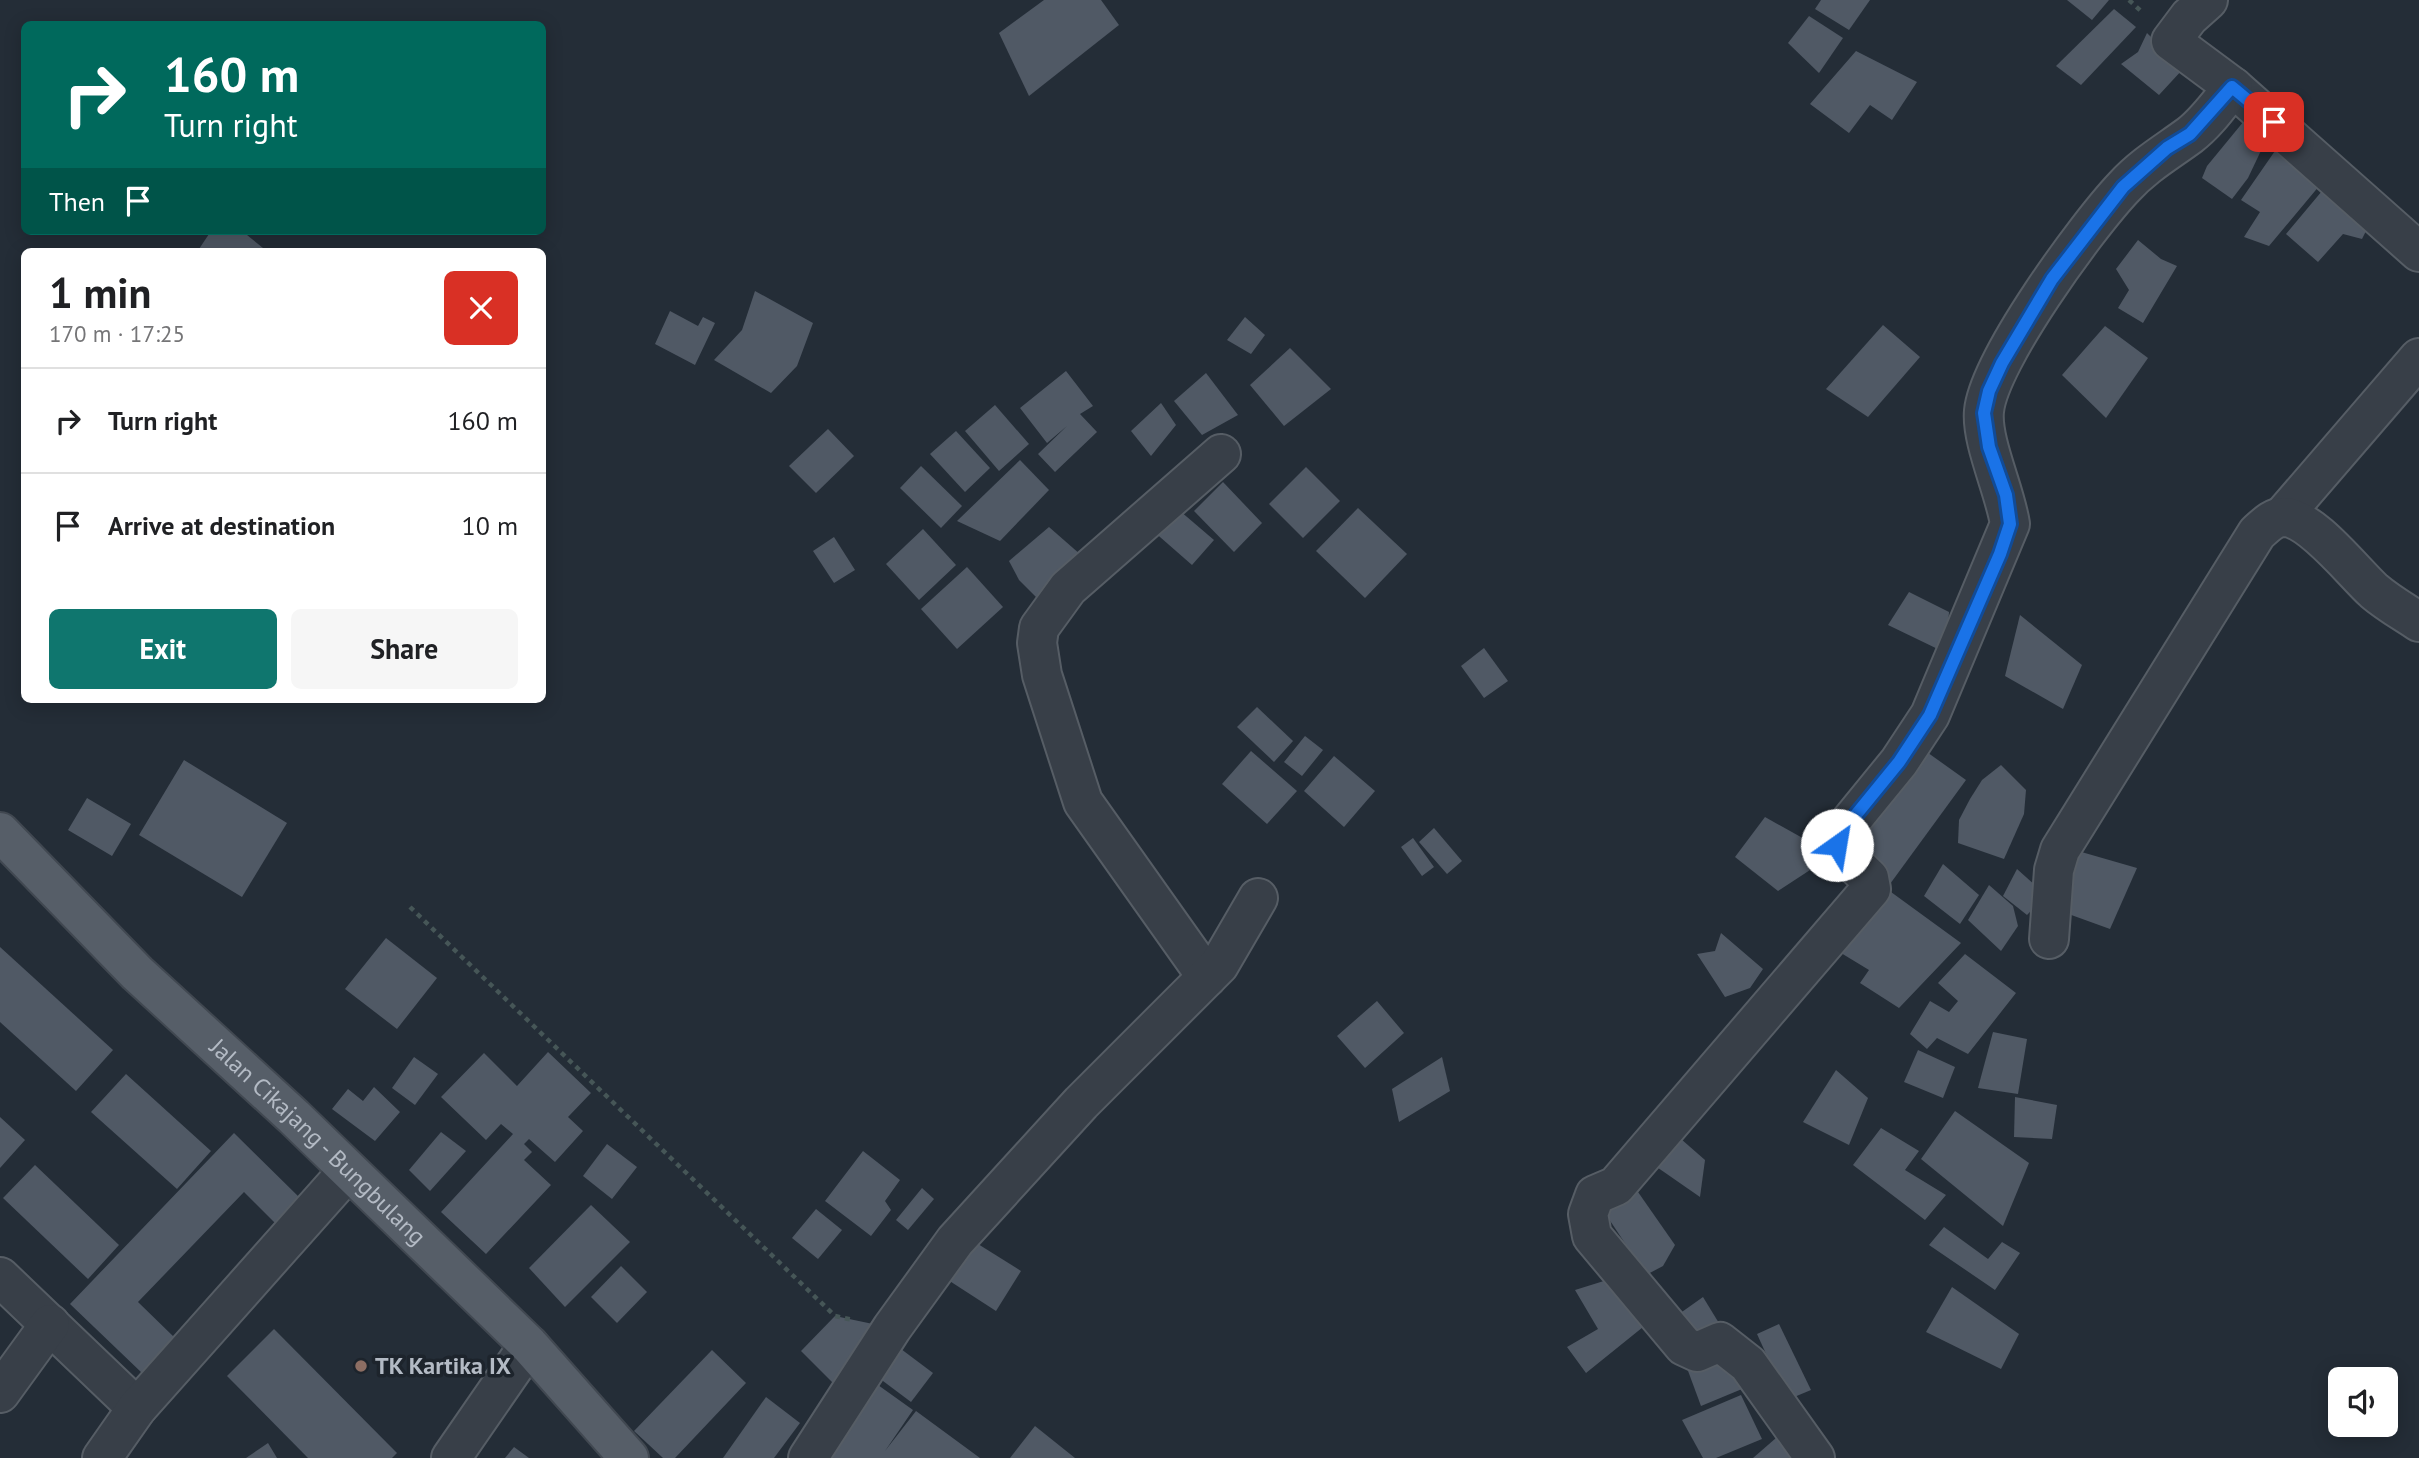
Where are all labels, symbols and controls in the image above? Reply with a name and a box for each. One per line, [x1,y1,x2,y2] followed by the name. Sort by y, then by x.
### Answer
[164,42,299,106] text: 160 m
[49,49,140,140] icon: right
[2244,92,2304,152] pin
[2255,103,2293,141] icon: arrive
[164,104,298,146] text: Turn right
[119,182,157,220] icon: arrive
[49,185,105,218] text: Then
[49,265,151,320] text: 1 min
[444,271,518,345] button: close
[49,319,185,348] text: 170 m · 17:25
[49,402,87,440] icon: right
[108,404,217,437] text: Turn right
[447,404,518,437] text: 160 m
[49,507,87,545] icon: arrive
[108,509,335,542] text: Arrive at destination
[462,509,518,542] text: 10 m
[49,609,277,689] button: Exit
[291,609,518,689] button: Share
[1800,808,1874,882] position arrow
[203,1031,433,1252] street label: Jalan Cikajang - Bungbulang
[375,1350,511,1381] place label: TK Kartika IX
[353,1358,369,1374] marker: TK Kartika IX
[2328,1367,2398,1437] map controls
[2328,1367,2398,1437] button: sound

